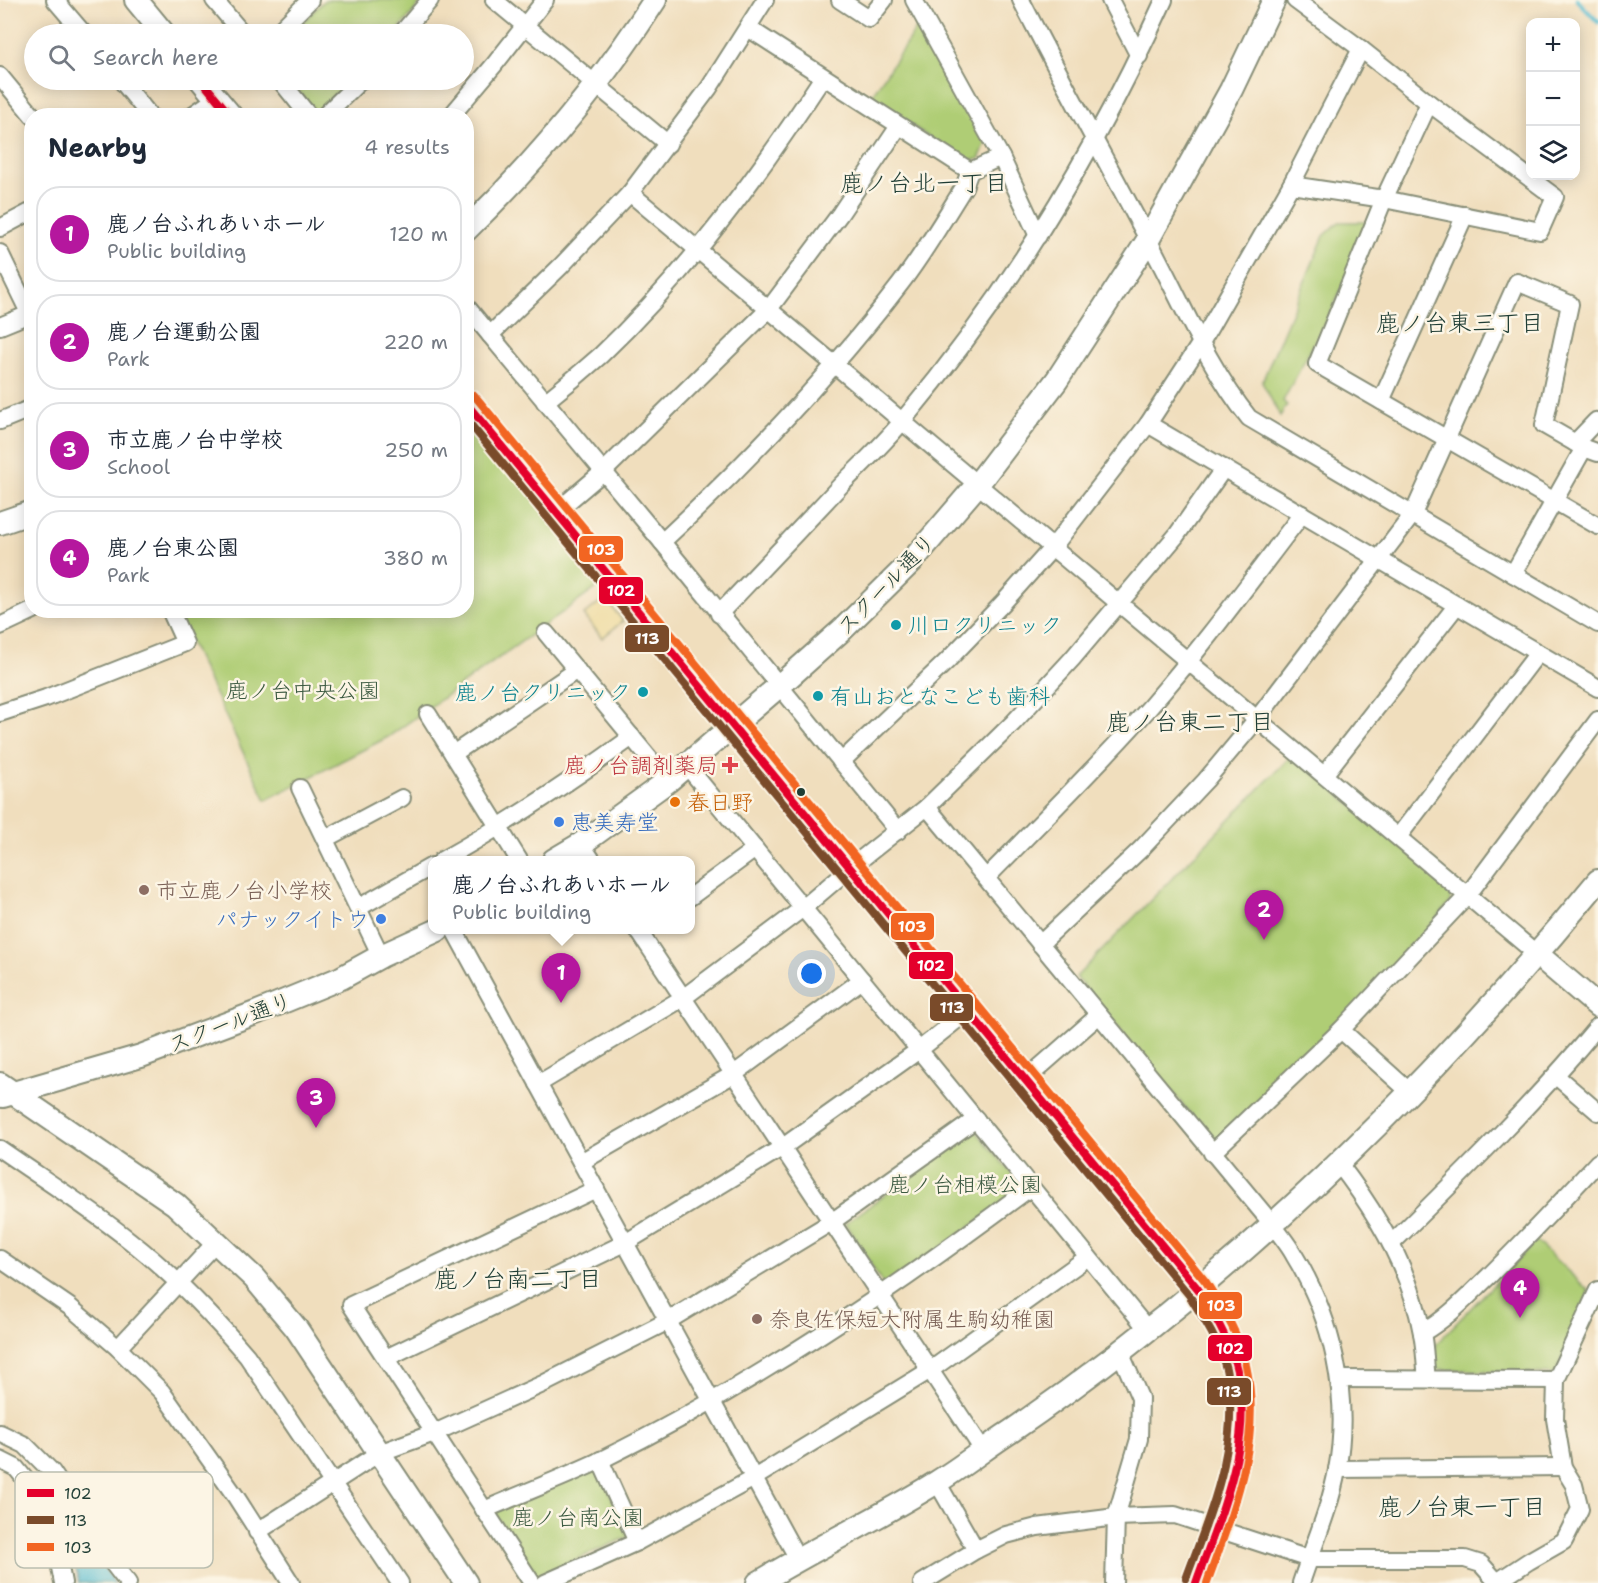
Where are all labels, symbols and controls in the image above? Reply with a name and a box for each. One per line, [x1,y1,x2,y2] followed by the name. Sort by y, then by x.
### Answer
[1526,18,1580,180] map controls
[1526,18,1580,72] button: +
[24,24,474,90] search box
[45,41,78,74] icon: search
[93,43,219,72] text: Search here
[1526,72,1580,126] button: −
[1526,126,1580,180] button: layers
[48,130,147,165] text: Nearby
[364,134,450,160] text: 4 results
[840,167,1008,199] district label: 鹿ノ台北一丁目
[107,209,326,238] text: 鹿ノ台ふれあいホール
[65,221,74,247] text: 1
[389,221,448,247] text: 120 m
[107,238,246,264] text: Public building
[1376,307,1544,339] district label: 鹿ノ台東三丁目
[107,317,261,346] text: 鹿ノ台運動公園
[63,329,77,355] text: 2
[384,329,448,355] text: 220 m
[107,346,150,372] text: Park
[107,425,283,454] text: 市立鹿ノ台中学校
[63,437,77,463] text: 3
[384,437,448,463] text: 250 m
[107,454,170,480] text: School
[831,527,942,641] street label: スクール通り
[107,533,239,562] text: 鹿ノ台東公園
[578,535,624,563] line badge: 103
[587,539,615,560] text: 103
[63,545,77,571] text: 4
[383,545,448,571] text: 380 m
[107,562,150,588] text: Park
[598,576,644,605] line badge: 102
[607,580,635,601] text: 102
[908,611,1062,640] place label: 川口クリニック
[889,618,903,632] marker: 川口クリニック
[624,624,670,653] line badge: 113
[634,628,660,649] text: 113
[226,676,380,705] park label: 鹿ノ台中央公園
[455,678,631,707] place label: 鹿ノ台クリニック
[830,682,1050,711] place label: 有山おとなこども歯科
[636,685,650,699] marker: 鹿ノ台クリニック
[811,689,825,703] marker: 有山おとなこども歯科
[1106,706,1274,738] district label: 鹿ノ台東二丁目
[564,751,718,780] place label: 鹿ノ台調剤薬局
[723,758,737,772] marker: 鹿ノ台調剤薬局
[795,786,807,798] unlabelled marker
[687,788,753,817] place label: 春日野
[668,795,682,809] marker: 春日野
[571,808,659,837] place label: 恵美寿堂
[552,815,566,829] marker: 恵美寿堂
[428,856,695,934] popup
[452,870,671,899] text: 鹿ノ台ふれあいホール
[156,876,332,905] place label: 市立鹿ノ台小学校
[137,883,151,897] marker: 市立鹿ノ台小学校
[1244,890,1284,940] pin: 2
[452,899,591,925] text: Public building
[215,905,369,934] place label: パナックイトウ
[374,912,388,926] marker: パナックイトウ
[890,912,935,941] line badge: 103
[898,916,926,937] text: 103
[908,951,954,980] line badge: 102
[542,954,580,1003] pin: 1
[917,955,945,976] text: 102
[797,959,826,988] your location
[164,986,296,1059] street label: スクール通り
[929,993,974,1022] line badge: 113
[939,997,965,1018] text: 113
[296,1078,336,1128] pin: 3
[888,1170,1042,1199] park label: 鹿ノ台相模公園
[434,1263,602,1295] district label: 鹿ノ台南二丁目
[1500,1268,1540,1318] pin: 4
[1198,1291,1243,1320] line badge: 103
[1207,1295,1235,1316] text: 103
[769,1305,1055,1334] place label: 奈良佐保短大附属生駒幼稚園
[750,1312,764,1326] marker: 奈良佐保短大附属生駒幼稚園
[1207,1334,1253,1362] line badge: 102
[1216,1338,1244,1359] text: 102
[1206,1377,1252,1406] line badge: 113
[1216,1381,1242,1402] text: 113
[15,1472,213,1568] legend
[64,1483,92,1504] text: 102
[1378,1491,1546,1523] district label: 鹿ノ台東一丁目
[512,1503,644,1532] park label: 鹿ノ台南公園
[64,1510,87,1531] text: 113
[64,1537,92,1558] text: 103

